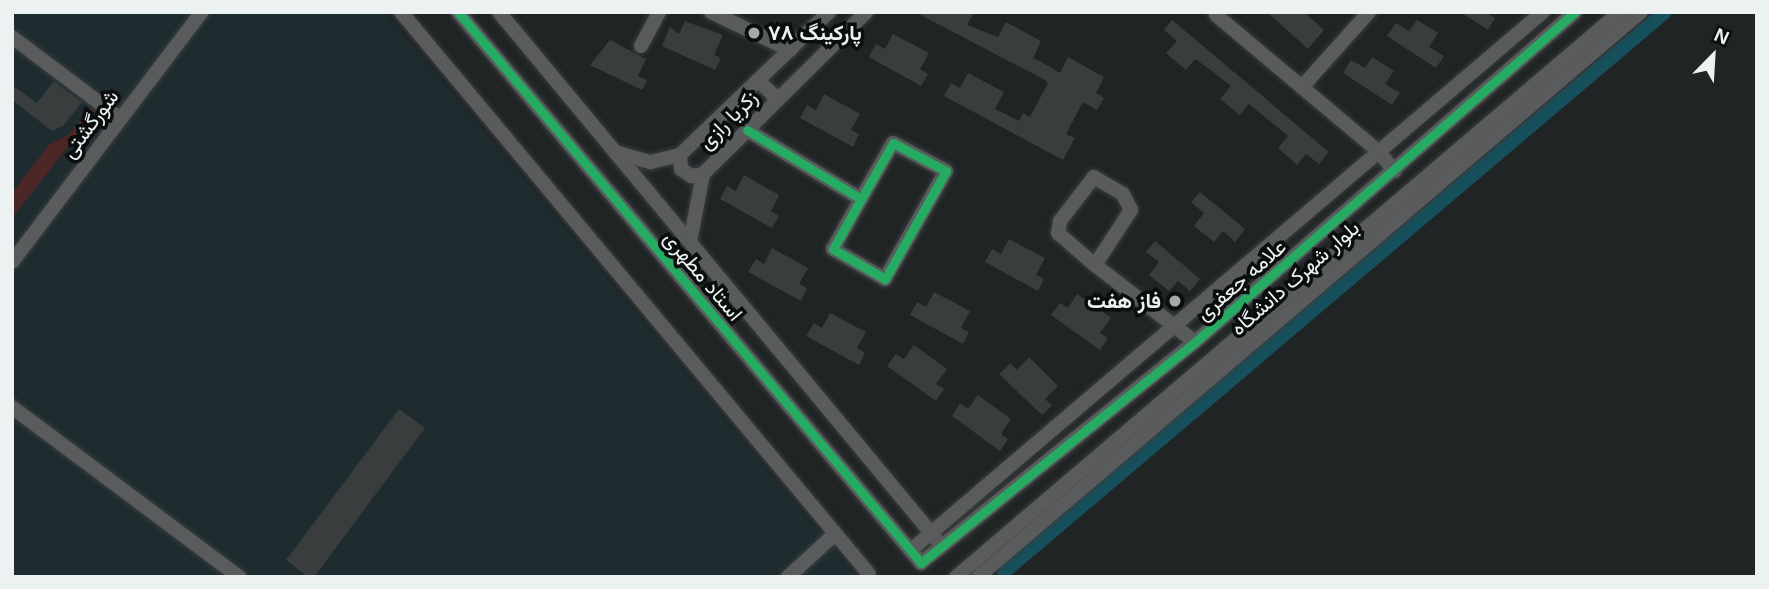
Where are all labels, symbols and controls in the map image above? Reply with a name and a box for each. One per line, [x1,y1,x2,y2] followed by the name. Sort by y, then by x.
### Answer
[768,20,862,46] place label: پارکینگ ۷۸
[1678,21,1748,91] north arrow
[1711,24,1732,49] text: N
[746,25,762,41] marker: پارکینگ ۷۸
[56,85,124,163] street label: شورگشتی
[693,85,763,155] street label: زکریا رازی
[1226,215,1364,341] street label: بلوار شهرک دانشگاه
[658,226,748,326] street label: استاد مطهری
[1191,234,1291,326] street label: علامه جعفری
[1087,288,1161,314] place label: فاز هفت
[1167,293,1183,309] marker: فاز هفت

